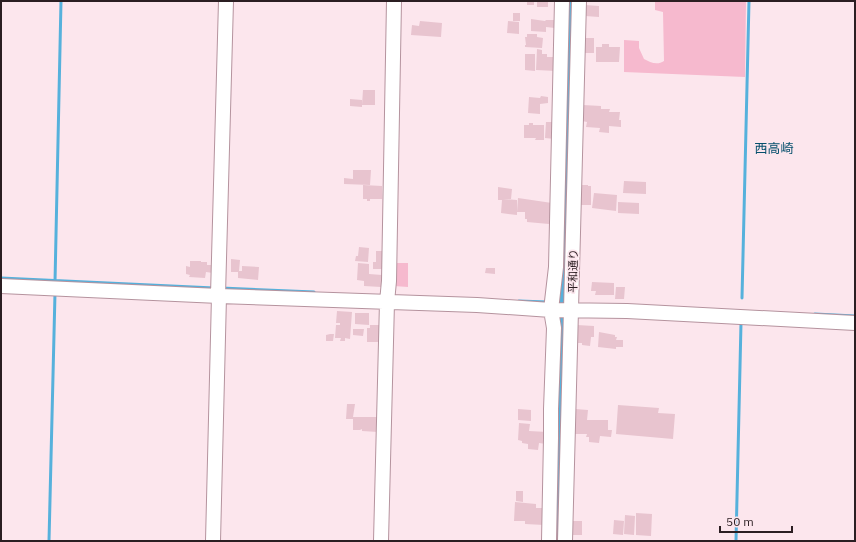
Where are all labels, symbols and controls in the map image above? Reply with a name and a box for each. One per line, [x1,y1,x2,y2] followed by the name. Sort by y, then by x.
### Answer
[754,140,794,157] district label: 西高崎
[566,249,580,293] street label: 平和通り
[720,508,792,534] scale bar
[726,514,754,529] text: 50 m

